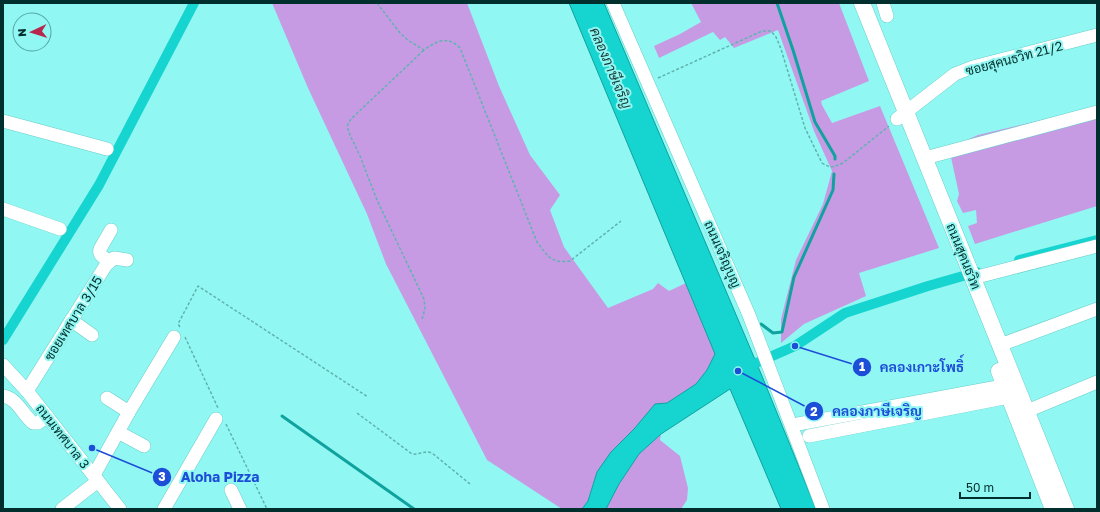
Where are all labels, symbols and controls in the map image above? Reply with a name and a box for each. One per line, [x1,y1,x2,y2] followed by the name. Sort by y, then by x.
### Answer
[12,12,52,52] north arrow
[586,25,636,112] water label: คลองภาษีเจริญ
[15,28,28,37] text: N
[964,37,1065,81] street label: ซอยสุคนธวิท 21/2
[699,218,745,291] street label: ถนนเจริญบุญ
[942,221,985,292] street label: ถนนสุคนธวิท
[41,273,105,363] street label: ซอยเทศบาล 3/15
[852,354,972,380] callout: คลองเกาะโพธิ์
[880,354,964,375] text: คลองเกาะโพธิ์
[859,359,865,374] text: 1
[804,398,930,424] callout: คลองภาษีเจริญ
[33,400,93,472] street label: ถนนเทศบาล 3
[832,402,922,420] text: คลองภาษีเจริญ
[810,404,818,419] text: 2
[152,464,267,490] callout: Aloha Pizza
[181,468,259,485] text: Aloha Pizza
[158,469,166,484] text: 3
[960,474,1030,500] scale bar
[966,480,994,495] text: 50 m

